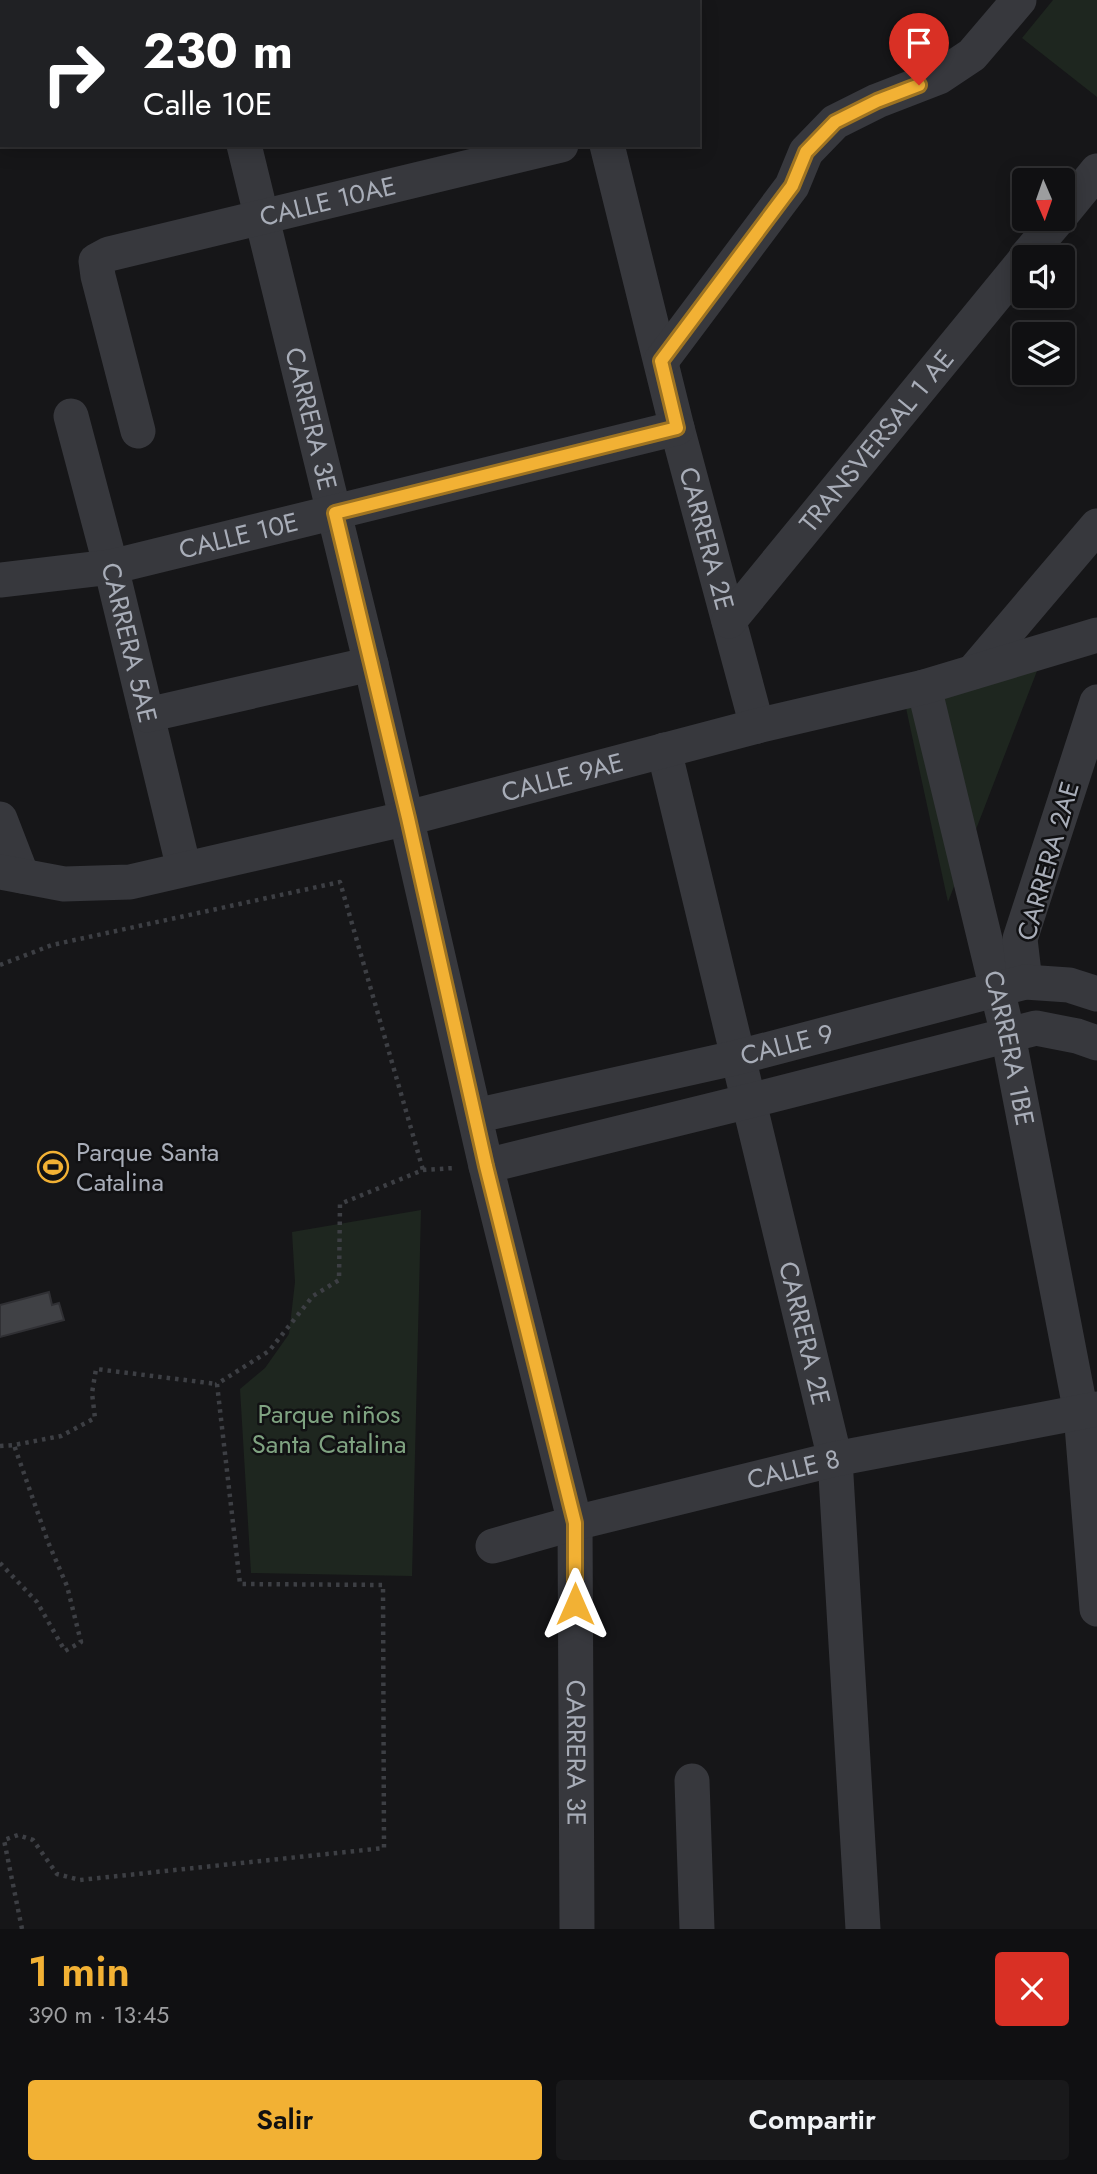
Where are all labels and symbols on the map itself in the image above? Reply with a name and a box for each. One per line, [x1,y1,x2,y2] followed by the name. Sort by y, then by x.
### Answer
[889,13,949,85] pin
[256,166,400,236] street label: CALLE 10AE
[1012,168,1074,231] north arrow
[790,341,963,540] street label: TRANSVERSAL 1 AE
[275,343,347,494] street label: CARRERA 3E
[669,463,744,614] street label: CARRERA 2E
[175,503,302,569] street label: CALLE 10E
[92,559,167,727] street label: CARRERA 5AE
[497,743,627,812] street label: CALLE 9AE
[1007,777,1089,945] street label: CARRERA 2AE
[974,966,1044,1129] street label: CARRERA 1BE
[736,1014,838,1075] street label: CALLE 9
[76,1133,219,1201] place label: Parque Santa Catalina
[36,1150,70,1184] sports icon: Parque Santa Catalina
[769,1258,840,1409] street label: CARRERA 2E
[252,1395,406,1463] park label: Parque niños Santa Catalina
[743,1440,844,1499] street label: CALLE 8
[538,1567,612,1641] position arrow
[557,1680,595,1826] street label: CARRERA 3E

